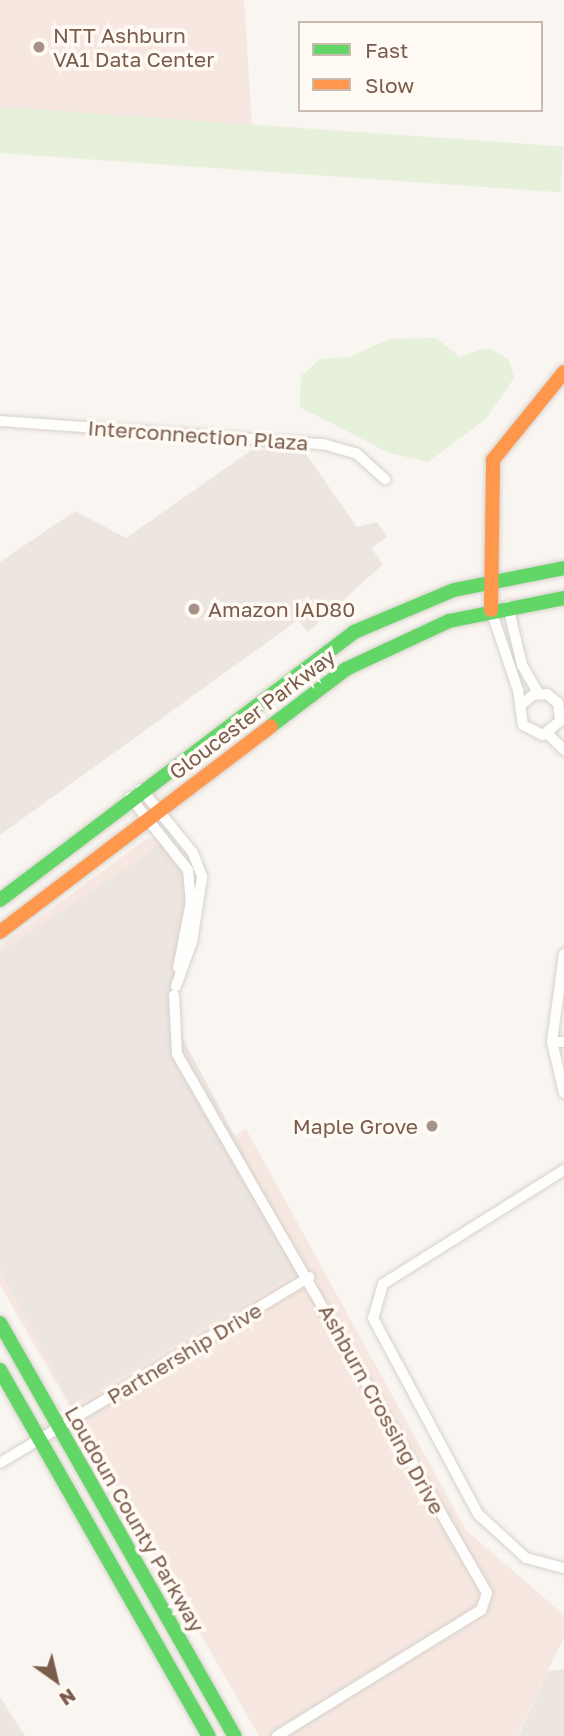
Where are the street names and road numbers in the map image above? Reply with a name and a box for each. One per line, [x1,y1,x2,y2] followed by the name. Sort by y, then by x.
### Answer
[87,415,309,455] street label: Interconnection Plaza
[164,643,340,785] street label: Gloucester Parkway
[102,1297,266,1409] street label: Partnership Drive
[314,1300,450,1518] street label: Ashburn Crossing Drive
[60,1401,210,1637] street label: Loudoun County Parkway

